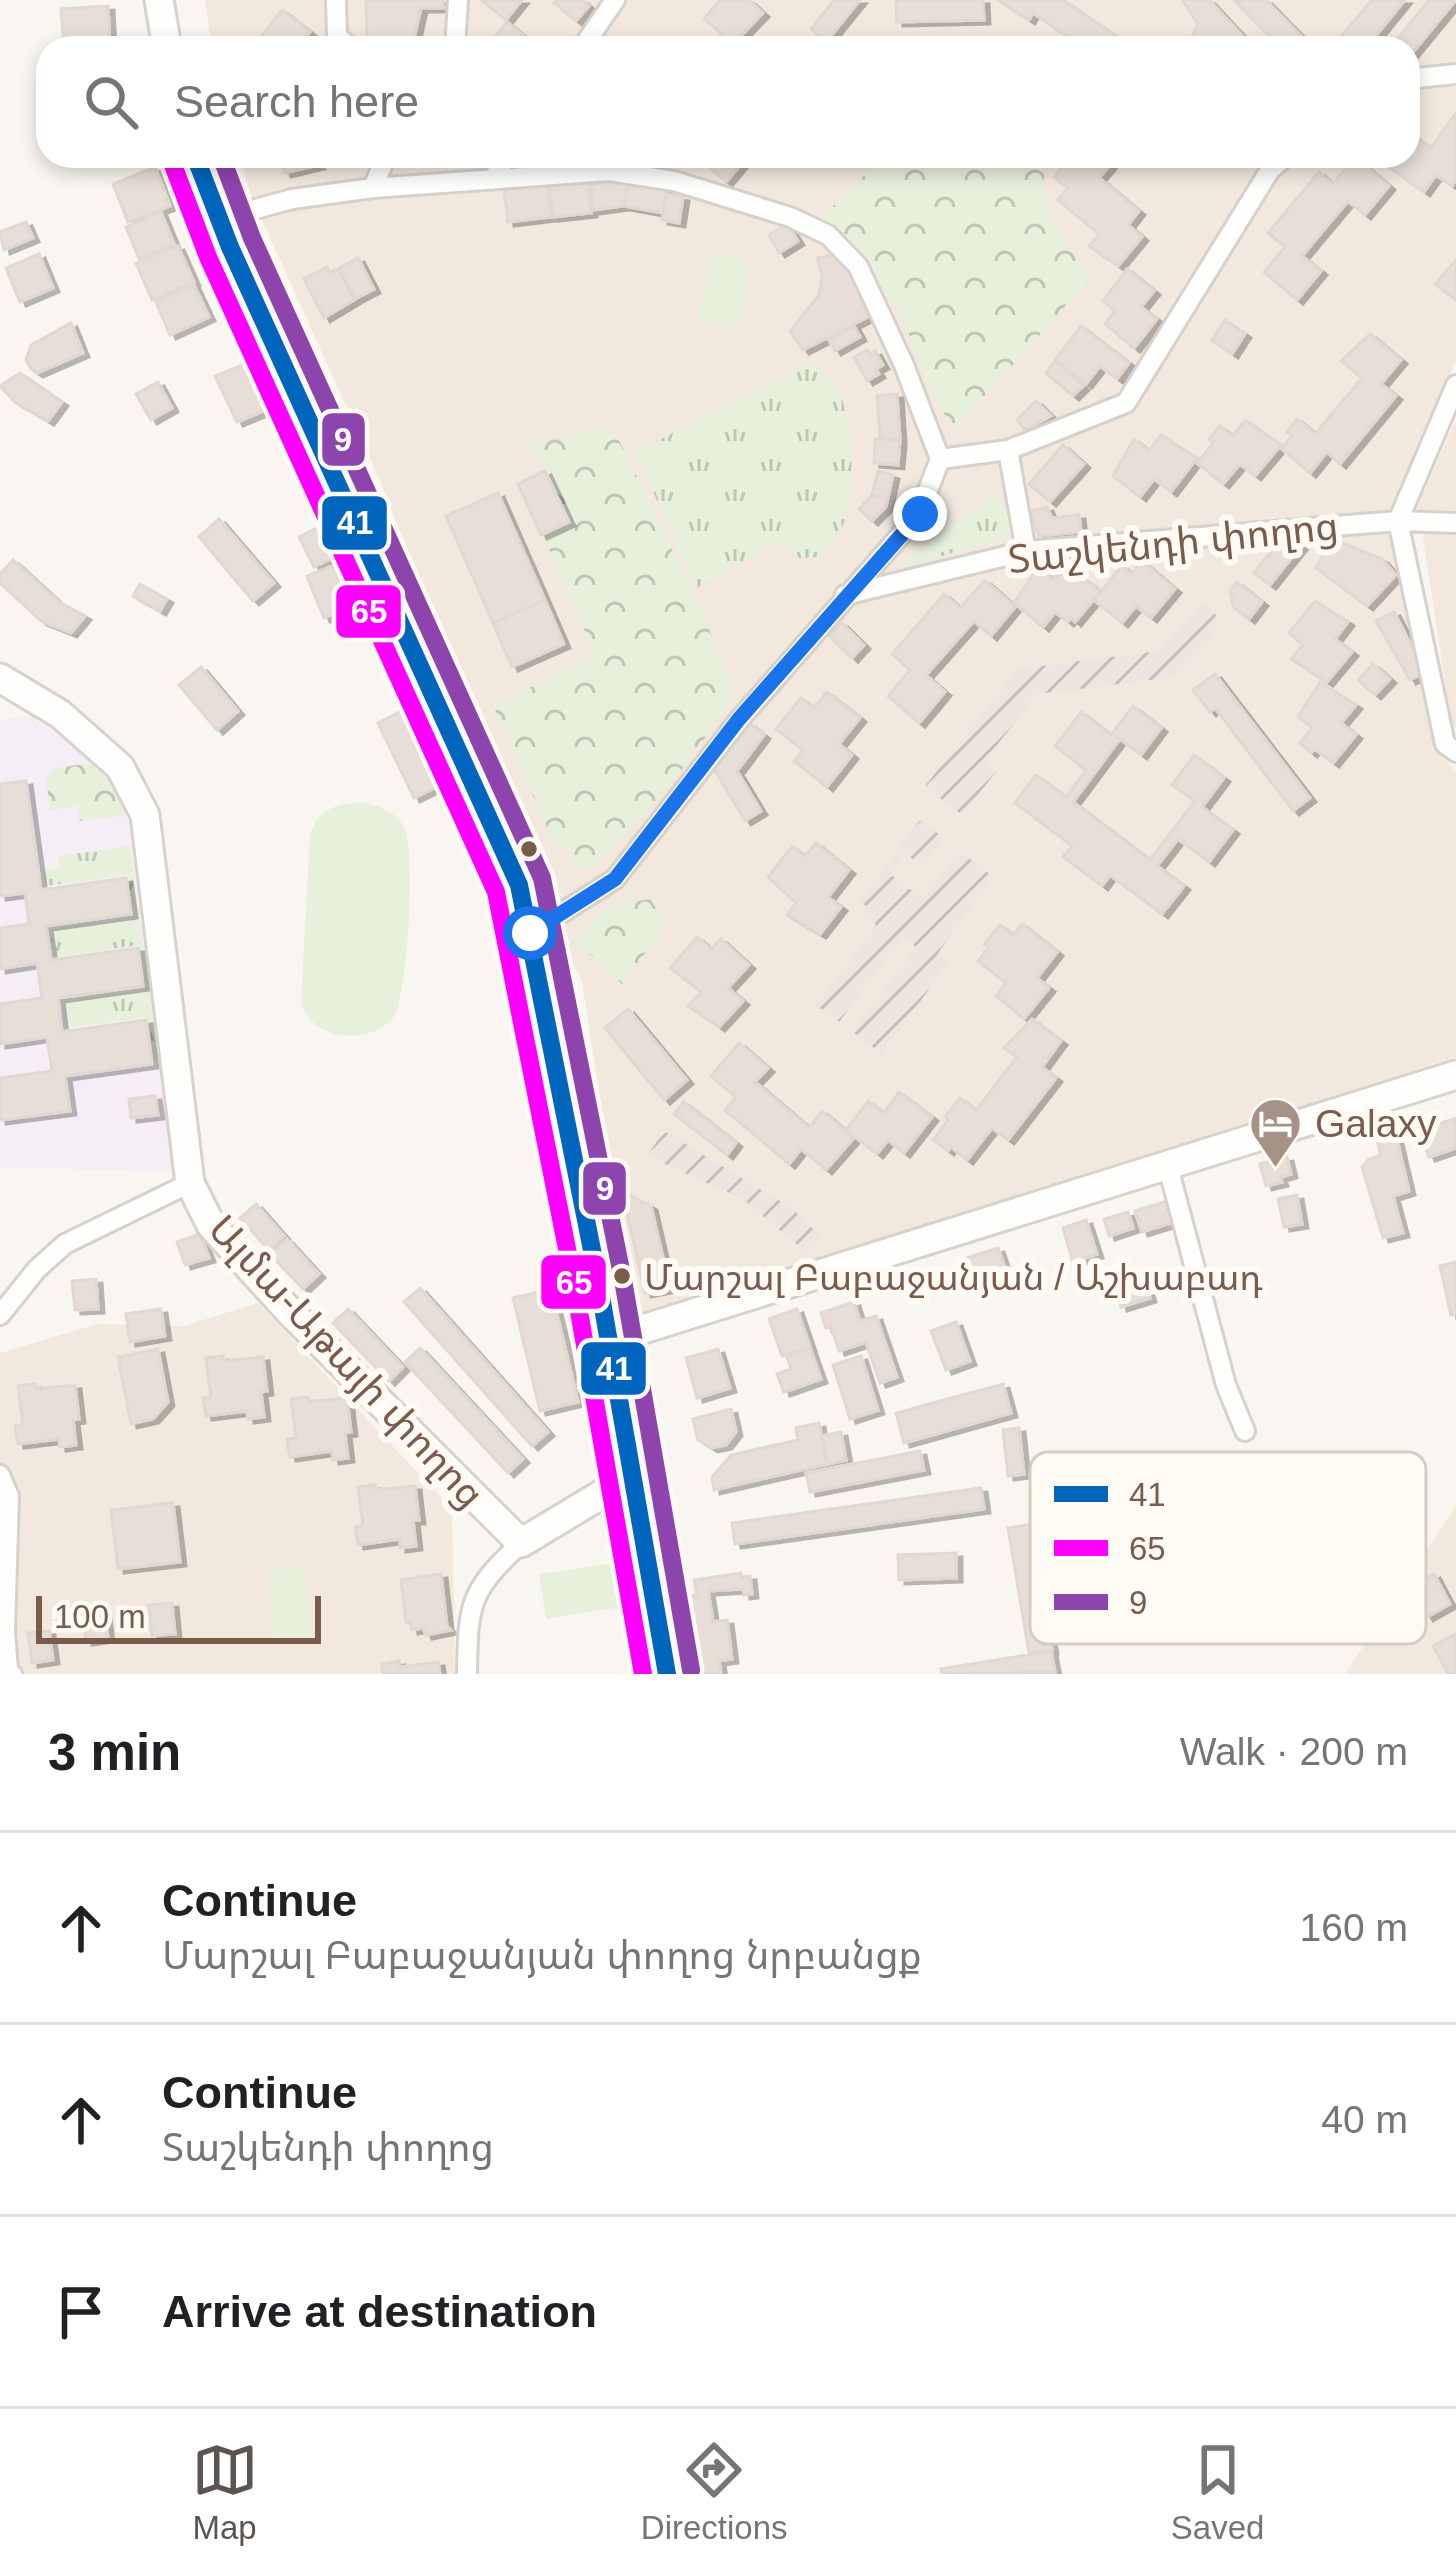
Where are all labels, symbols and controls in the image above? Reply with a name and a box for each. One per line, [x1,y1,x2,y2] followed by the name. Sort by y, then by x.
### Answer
[36,36,1420,168] search box
[78,69,144,135] icon: search
[174,76,419,127] text: Search here
[320,411,367,468] line badge: 9
[334,421,352,458] text: 9
[893,487,947,541] route end
[320,494,389,552] line badge: 41
[337,504,373,541] text: 41
[1006,504,1340,582] street label: Տաշկենդի փողոց
[334,583,403,640] line badge: 65
[351,593,387,630] text: 65
[518,838,540,860] unlabelled marker
[503,906,557,960] route start
[1248,1095,1304,1169] hotel icon: Galaxy
[1315,1102,1437,1145] place label: Galaxy
[581,1160,628,1217] line badge: 9
[596,1170,614,1207] text: 9
[200,1207,493,1517] street label: Ալմա-Աթայի փողոց
[539,1253,608,1311] line badge: 65
[644,1257,1263,1298] place label: Մարշալ Բաբաջանյան / Աշխաբադ
[556,1264,592,1301] text: 65
[611,1265,633,1287] marker: Մարշալ Բաբաջանյան / Աշխաբադ
[579,1340,648,1397] line badge: 41
[596,1350,632,1387] text: 41
[1030,1452,1426,1644] legend
[1129,1476,1166,1513] text: 41
[1129,1530,1166,1567] text: 65
[1129,1584,1147,1621] text: 9
[36,1590,321,1643] scale bar
[54,1598,146,1635] text: 100 m
[48,1724,181,1781] text: 3 min
[1180,1730,1408,1773] text: Walk · 200 m
[162,1875,357,1926] text: Continue
[48,1895,114,1961] icon: ahead
[1300,1906,1408,1949] text: 160 m
[162,1934,922,1977] text: Մարշալ Բաբաջանյան փողոց նրբանցք
[162,2067,357,2118] text: Continue
[48,2087,114,2153] icon: ahead
[1321,2098,1408,2141] text: 40 m
[162,2126,494,2169] text: Տաշկենդի փողոց
[48,2279,114,2345] icon: arrive
[162,2286,597,2337] text: Arrive at destination
[192,2437,258,2547] tab: Map
[641,2437,788,2547] tab: Directions
[1171,2437,1264,2547] tab: Saved

